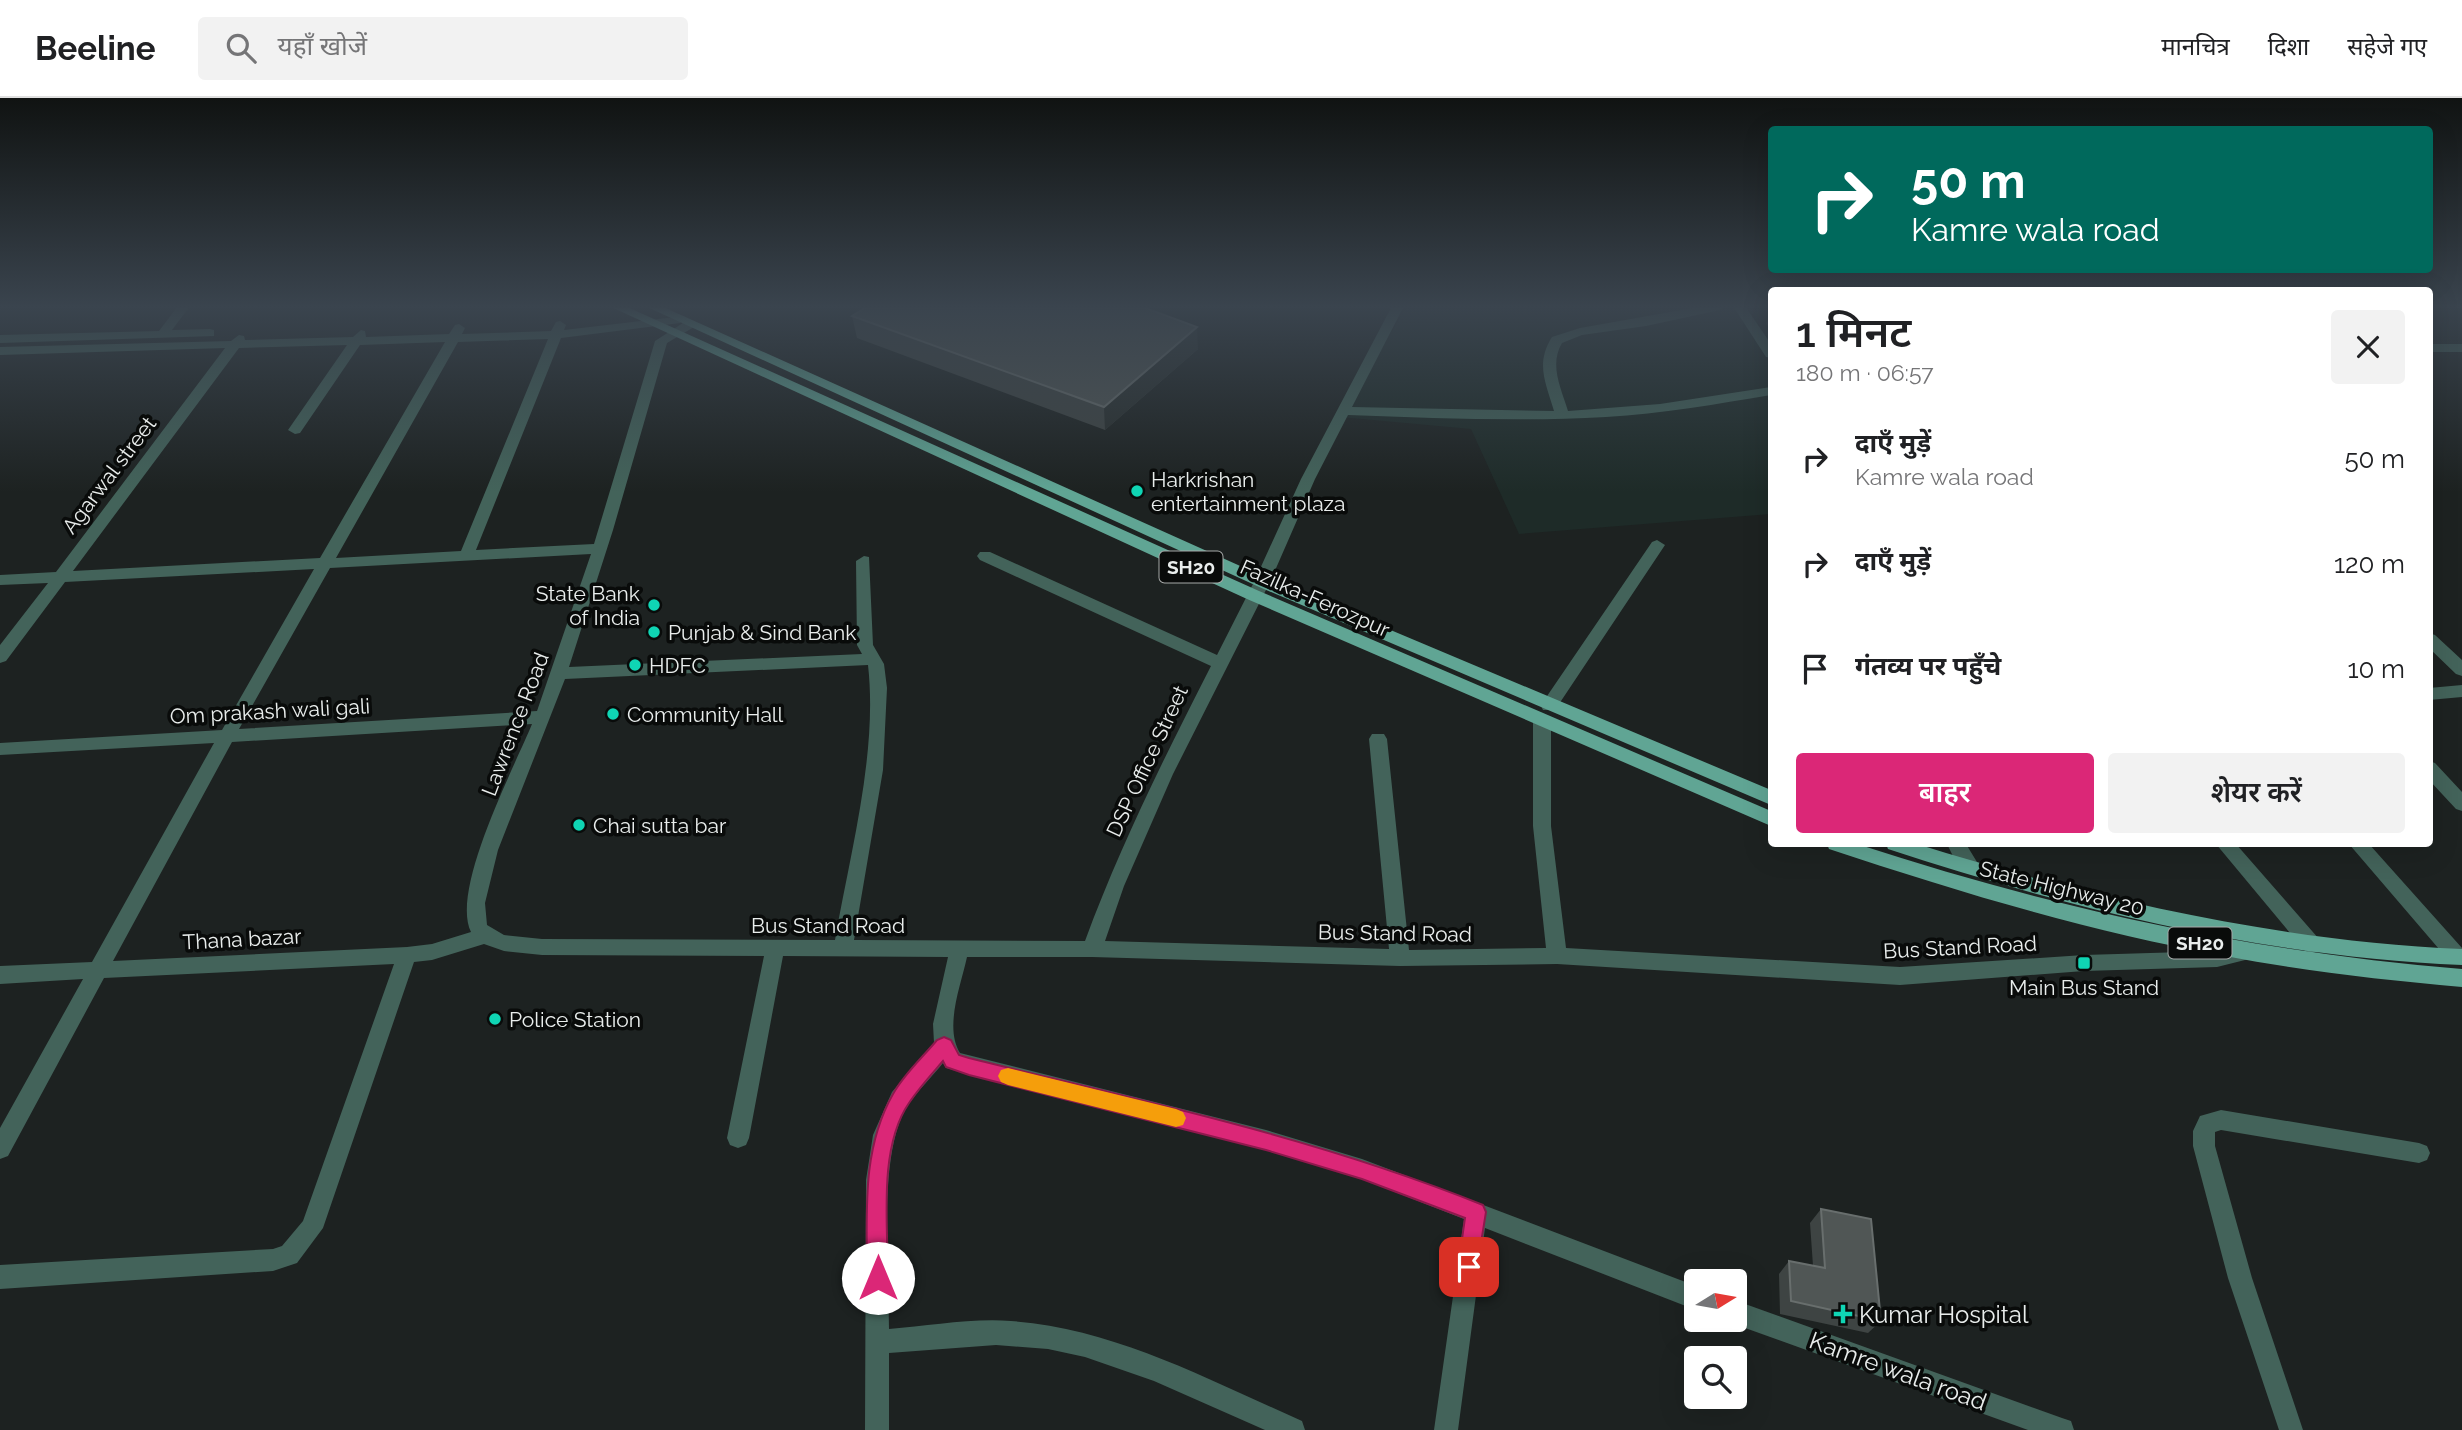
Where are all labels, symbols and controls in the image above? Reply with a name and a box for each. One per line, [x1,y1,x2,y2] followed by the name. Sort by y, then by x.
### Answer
[198,17,688,80] search box
[35,29,156,68] text: Beeline
[222,29,260,67] icon: search
[278,31,367,61] text: यहाँ खोजें
[2161,32,2230,61] text: मानचित्र
[2268,32,2309,61] text: दिशा
[2347,32,2427,61] text: सहेजे गए
[1911,152,2026,209] text: 50 m
[1796,154,1887,245] icon: right
[1911,211,2160,248] text: Kamre wala road
[1796,308,1911,357] text: 1 मिनट
[2331,310,2405,384] button: close
[1796,359,1934,386] text: 180 m · 06:57
[57,412,161,538] street label: Agarwal street
[1855,428,1931,458] text: दाएँ मुड़ें
[1796,440,1834,478] icon: right
[2344,444,2405,474] text: 50 m
[1855,463,2034,490] text: Kamre wala road
[1151,467,1345,516] place label: Harkrishan entertainment plaza
[1129,483,1145,499] marker: Harkrishan entertainment plaza
[1796,545,1834,583] icon: right
[1855,546,1931,576] text: दाएँ मुड़ें
[2334,549,2405,579] text: 120 m
[1160,552,1222,582] road number: SH20
[1236,554,1394,642] street label: Fazilka-Ferozpur
[536,581,640,630] place label: State Bank of India
[646,597,662,613] marker: State Bank of India
[668,620,856,645] place label: Punjab & Sind Bank
[646,624,662,640] marker: Punjab & Sind Bank
[476,649,554,799] street label: Lawrence Road
[1796,650,1834,688] icon: arrive
[1855,651,2001,681] text: गंतव्य पर पहुँचे
[649,653,706,678] place label: HDFC
[2347,654,2405,684] text: 10 m
[627,657,643,673] marker: HDFC
[1101,681,1193,841] street label: DSP Office Street
[169,693,371,729] street label: Om prakash wali gali
[627,702,784,727] place label: Community Hall
[605,706,621,722] marker: Community Hall
[1796,753,2094,833] button: बाहर
[2108,753,2405,833] button: शेयर करें
[593,813,727,838] place label: Chai sutta bar
[571,817,587,833] marker: Chai sutta bar
[1977,855,2147,921] street label: State Highway 20
[751,913,905,938] street label: Bus Stand Road
[1318,919,1472,947] street label: Bus Stand Road
[182,923,303,955] street label: Thana bazar
[2168,928,2232,958] road number: SH20
[1882,930,2038,964] street label: Bus Stand Road
[2076,955,2092,971] marker: Main Bus Stand
[2009,975,2159,1000] place label: Main Bus Stand
[509,1007,641,1032] place label: Police Station
[487,1011,503,1027] marker: Police Station
[1439,1237,1499,1297] pin
[841,1241,915,1315] position arrow
[1450,1248,1488,1286] icon: arrive
[1684,1269,1746,1332] north arrow
[1684,1269,1747,1409] map controls
[1859,1300,2029,1329] place label: Kumar Hospital
[1833,1304,1853,1324] marker: Kumar Hospital
[1805,1325,1991,1417] street label: Kamre wala road
[1684,1346,1747,1409] button: search

